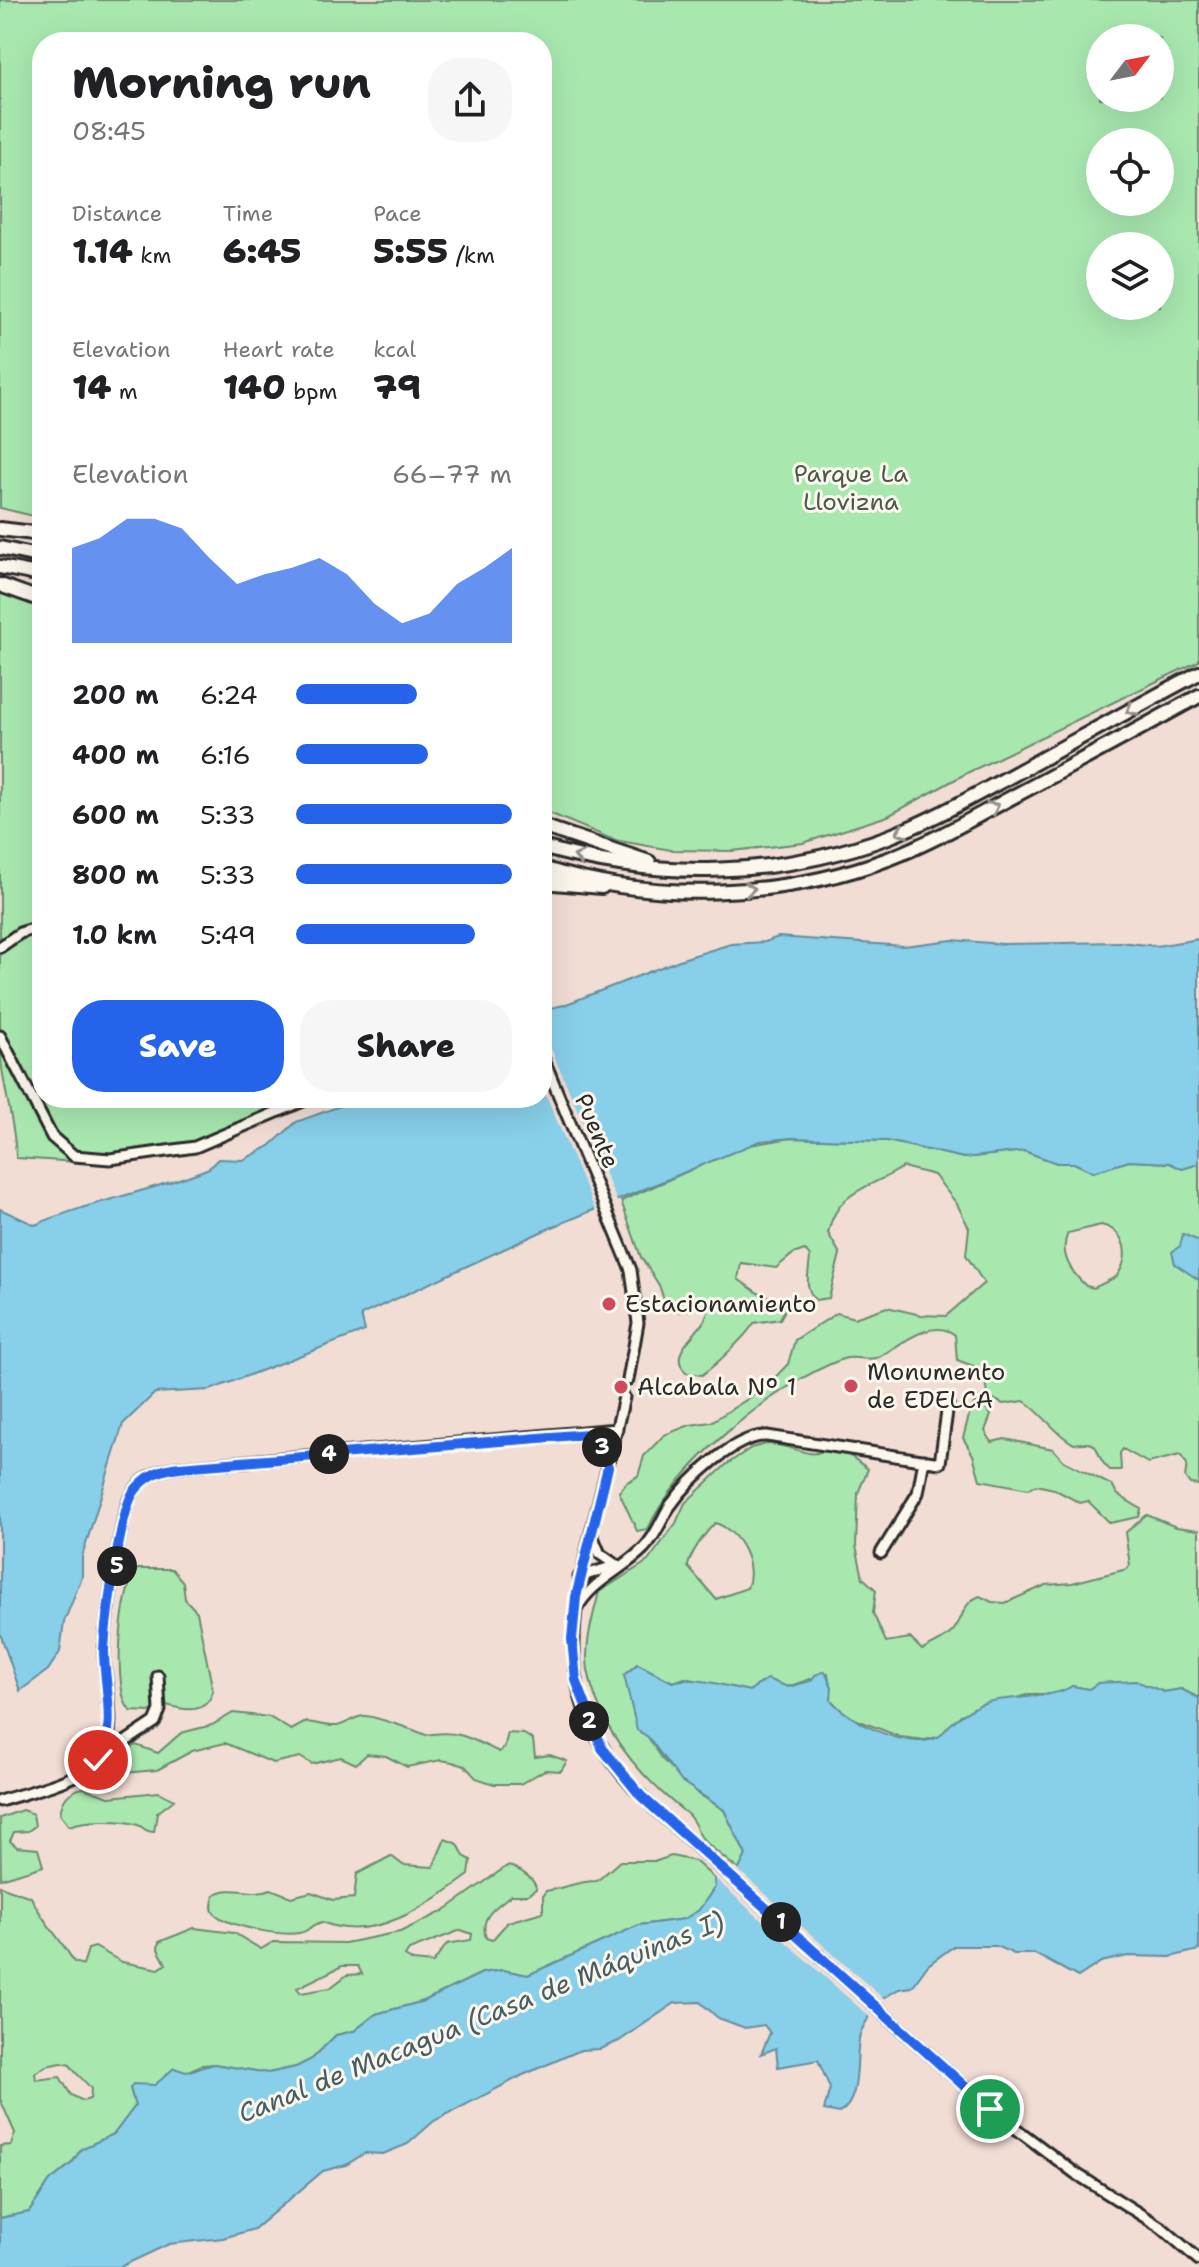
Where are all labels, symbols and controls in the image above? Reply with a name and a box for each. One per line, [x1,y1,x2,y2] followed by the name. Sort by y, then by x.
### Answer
[1086,24,1174,112] north arrow
[1086,24,1174,320] map controls
[72,53,371,112] text: Morning run
[428,58,512,142] button: share
[72,113,146,148] text: 08:45
[1086,128,1174,216] button: locate
[72,199,162,228] text: Distance
[223,199,273,228] text: Time
[373,199,422,228] text: Pace
[72,228,133,274] text: 1.14
[223,228,301,274] text: 6:45
[373,228,448,274] text: 5:55
[1086,232,1174,320] button: layers
[133,241,171,270] text: km
[448,241,495,270] text: /km
[72,335,170,364] text: Elevation
[223,335,335,364] text: Heart rate
[373,335,416,364] text: kcal
[72,364,111,410] text: 14
[223,364,286,410] text: 140
[373,364,421,410] text: 79
[111,377,138,406] text: m
[286,377,337,406] text: bpm
[72,456,188,491] text: Elevation
[392,456,512,491] text: 66–77 m
[794,458,908,518] park label: Parque La Llovizna
[72,677,159,712] text: 200 m
[200,677,258,712] text: 6:24
[1125,700,1139,716] one-way arrow
[72,737,159,772] text: 400 m
[200,737,251,772] text: 6:16
[72,797,159,832] text: 600 m
[200,797,256,832] text: 5:33
[986,801,1000,817] one-way arrow
[895,822,909,838] one-way arrow
[572,849,586,866] one-way arrow
[72,857,159,892] text: 800 m
[200,857,256,892] text: 5:33
[744,880,757,897] one-way arrow
[72,917,157,952] text: 1.0 km
[200,917,256,952] text: 5:49
[72,1000,284,1092] button: Save
[300,1000,512,1092] button: Share
[567,1089,627,1173] street label: Puente
[625,1288,817,1320] place label: Estacionamiento
[600,1295,618,1313] marker: Estacionamiento
[867,1356,1005,1416] place label: Monumento de EDELCA
[637,1371,797,1403] place label: Alcabala Nº 1
[842,1377,860,1395] marker: Monumento de EDELCA
[612,1378,630,1396] marker: Alcabala Nº 1
[582,1427,622,1467] pin: 3
[594,1432,610,1461] text: 3
[309,1434,349,1474] pin: 4
[321,1439,337,1468] text: 4
[97,1546,137,1586] pin: 5
[110,1551,124,1580] text: 5
[569,1701,609,1741] pin: 2
[581,1706,597,1735] text: 2
[64,1726,132,1794] pin
[76,1738,120,1782] icon: check
[761,1902,801,1942] pin: 1
[233,1903,729,2130] water label: Canal de Macagua (Casa de Máquinas I)
[776,1907,786,1936] text: 1
[956,2075,1024,2143] pin
[968,2087,1012,2131] icon: arrive

